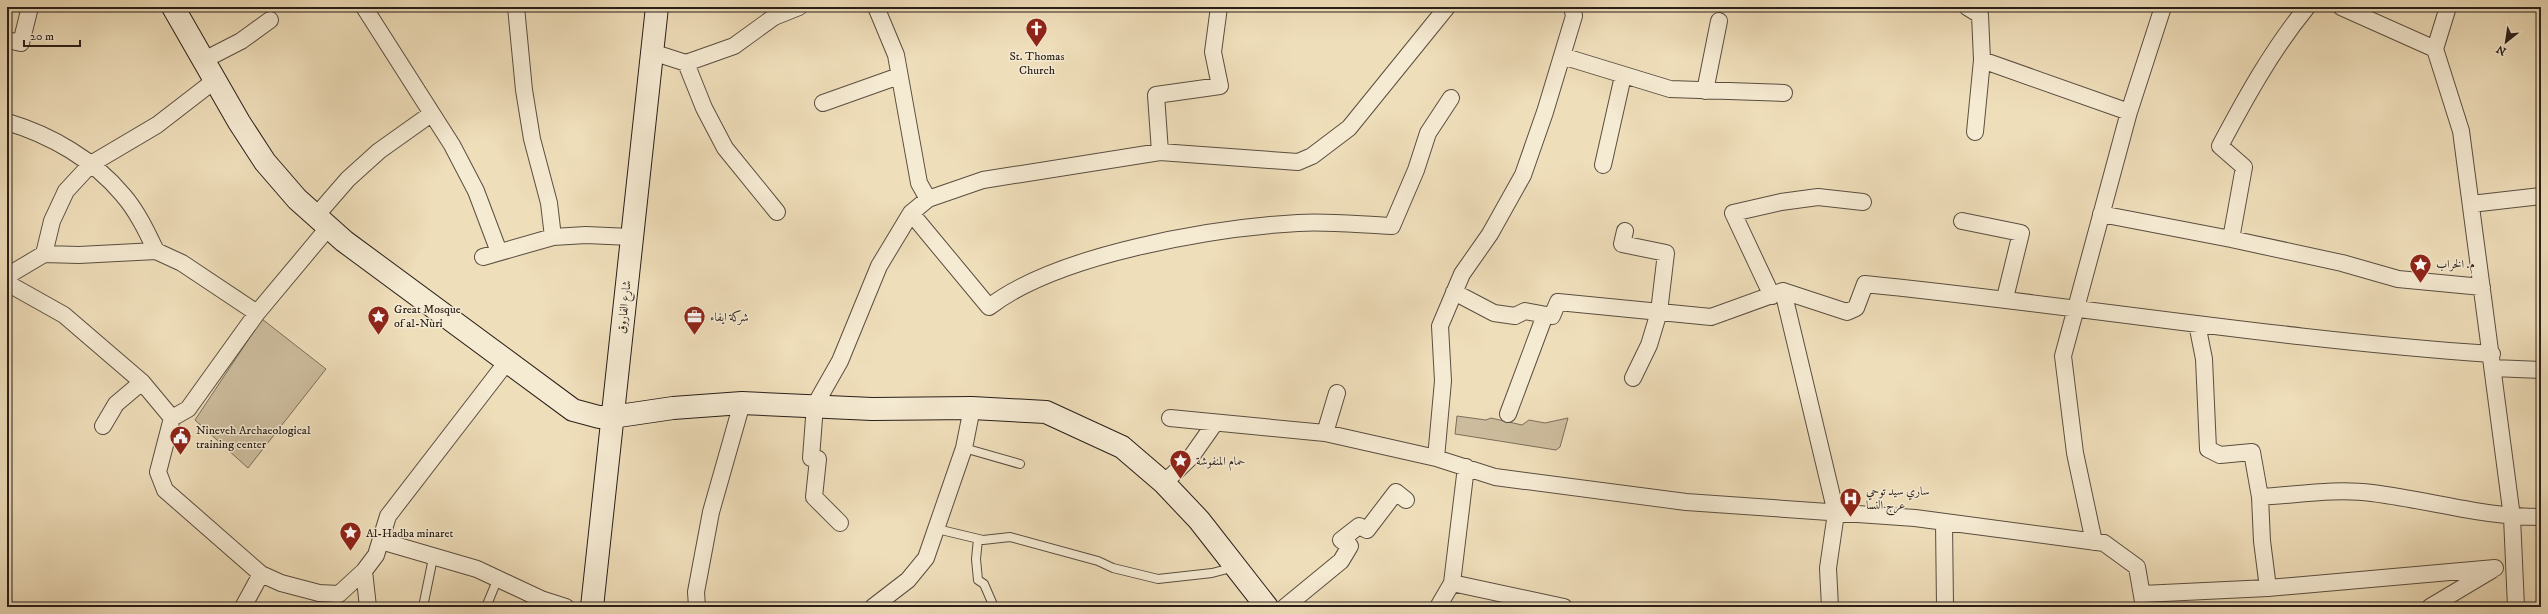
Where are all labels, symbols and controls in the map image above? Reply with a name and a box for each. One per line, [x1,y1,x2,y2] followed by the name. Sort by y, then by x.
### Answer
[1024,16,1050,49] church icon: St. Thomas Church
[24,22,80,48] scale bar
[2486,22,2526,62] north arrow
[30,29,54,44] text: 20 m
[2494,41,2509,58] text: N
[1010,49,1064,78] place label: St. Thomas Church
[2407,251,2433,284] place icon: م. الخراب
[2436,257,2475,275] place label: م. الخراب
[614,280,638,335] street label: شارع الفاروق
[394,302,461,331] place label: Great Mosque of al-Nuri
[365,303,391,336] place icon: Great Mosque of al-Nuri
[682,304,708,337] office icon: شركة ايفاء
[710,309,749,325] place label: شركة ايفاء
[196,423,311,452] place label: Nineveh Archaeological training center
[168,424,194,457] public building icon: Nineveh Archaeological training center
[1167,448,1193,481] place icon: حمام المنفوشة
[1196,454,1245,472] place label: حمام المنفوشة
[1866,484,1930,516] place label: ساري سيد توحي عرج النسا
[1837,485,1863,518] hospital icon: ساري سيد توحي عرج النسا
[337,520,363,553] place icon: Al-Hadba minaret
[366,526,453,541] place label: Al-Hadba minaret

